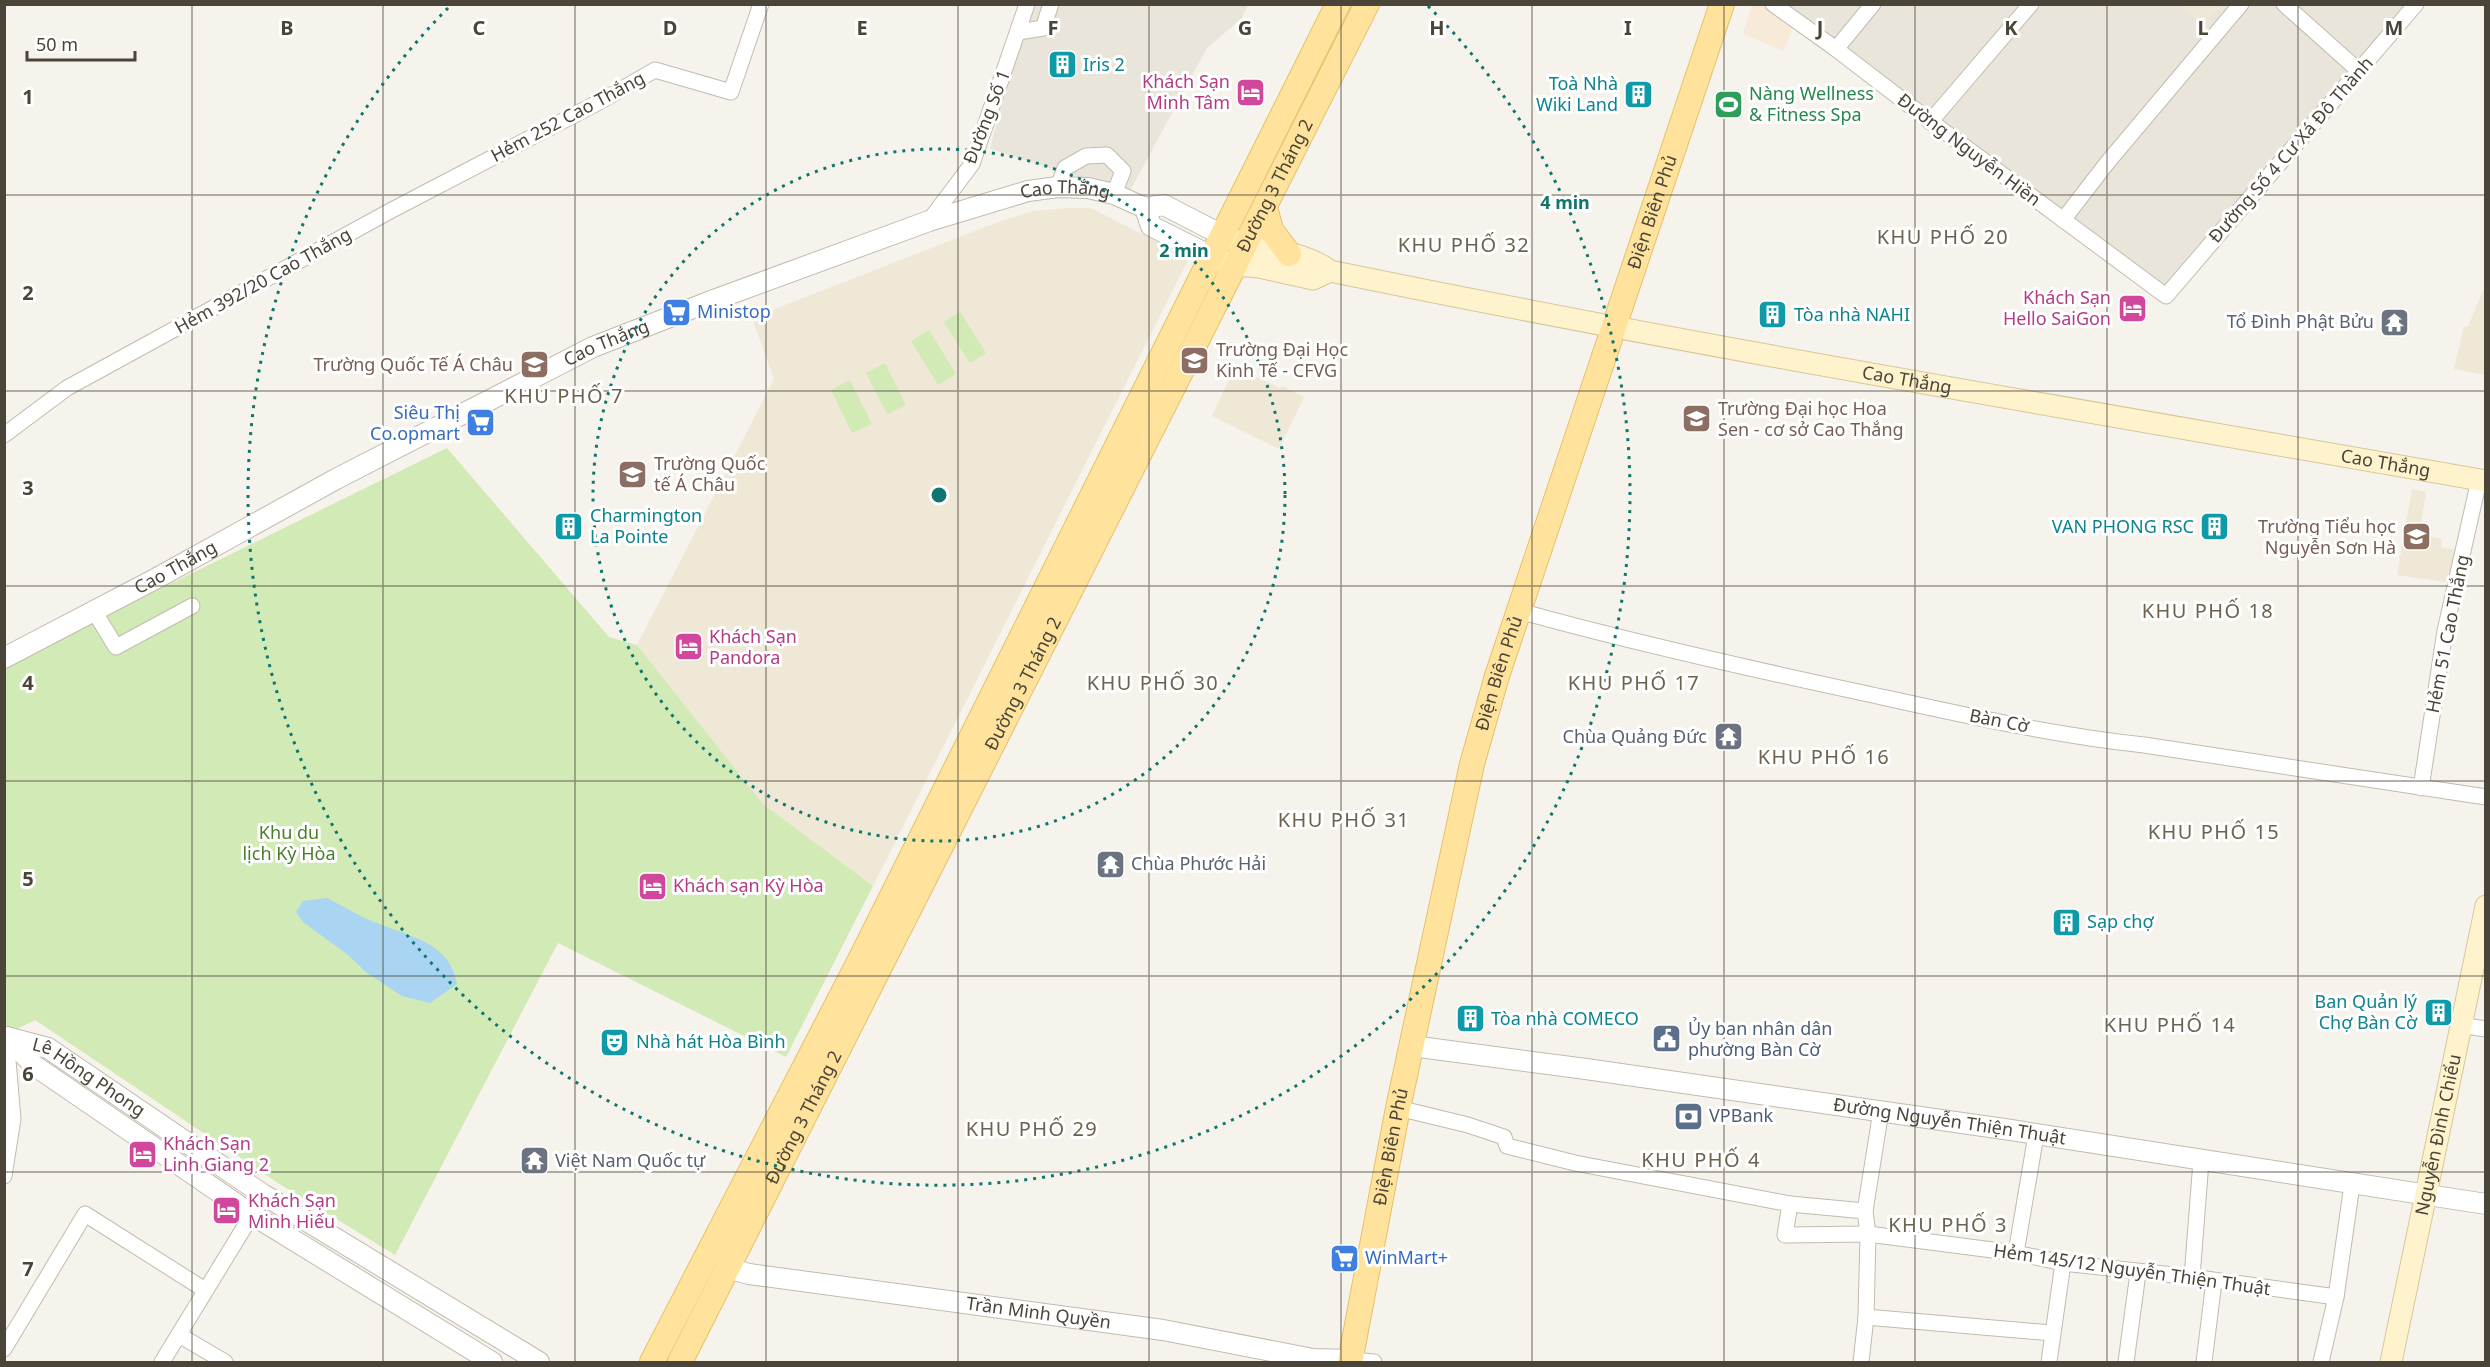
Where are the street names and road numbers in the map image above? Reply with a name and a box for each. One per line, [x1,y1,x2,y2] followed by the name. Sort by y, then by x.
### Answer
[2203,51,2378,248] street label: Ðường Số 4 Cư Xá Đô Thành
[486,65,649,167] street label: Hẻm 252 Cao Thắng
[957,66,1015,167] street label: Đường Số 1
[1893,87,2046,211] street label: Đường Nguyễn Hiền
[1230,115,1318,256] street label: Đường 3 Tháng 2
[1621,151,1682,272] street label: Điện Biên Phủ
[1017,174,1113,204] street label: Cao Thắng
[170,222,355,339] street label: Hẻm 392/20 Cao Thắng
[559,313,652,371] street label: Cao Thắng
[1860,359,1954,399] street label: Cao Thắng
[2339,443,2433,482] street label: Cao Thắng
[130,534,221,599] street label: Cao Thắng
[2420,553,2474,715] street label: Hẻm 51 Cao Thắng
[1469,612,1527,733] street label: Điện Biên Phủ
[978,613,1066,754] street label: Đường 3 Tháng 2
[1967,703,2032,738] street label: Bàn Cờ
[30,1031,150,1122] street label: Lê Hồng Phong
[759,1046,847,1188] street label: Đường 3 Tháng 2
[2409,1052,2466,1218] street label: Nguyễn Đình Chiểu
[1367,1086,1413,1207] street label: Điện Biên Phủ
[1832,1092,2068,1150] street label: Đường Nguyễn Thiện Thuật
[1992,1238,2273,1300] street label: Hẻm 145/12 Nguyễn Thiện Thuật
[965,1291,1112,1334] street label: Trần Minh Quyền

